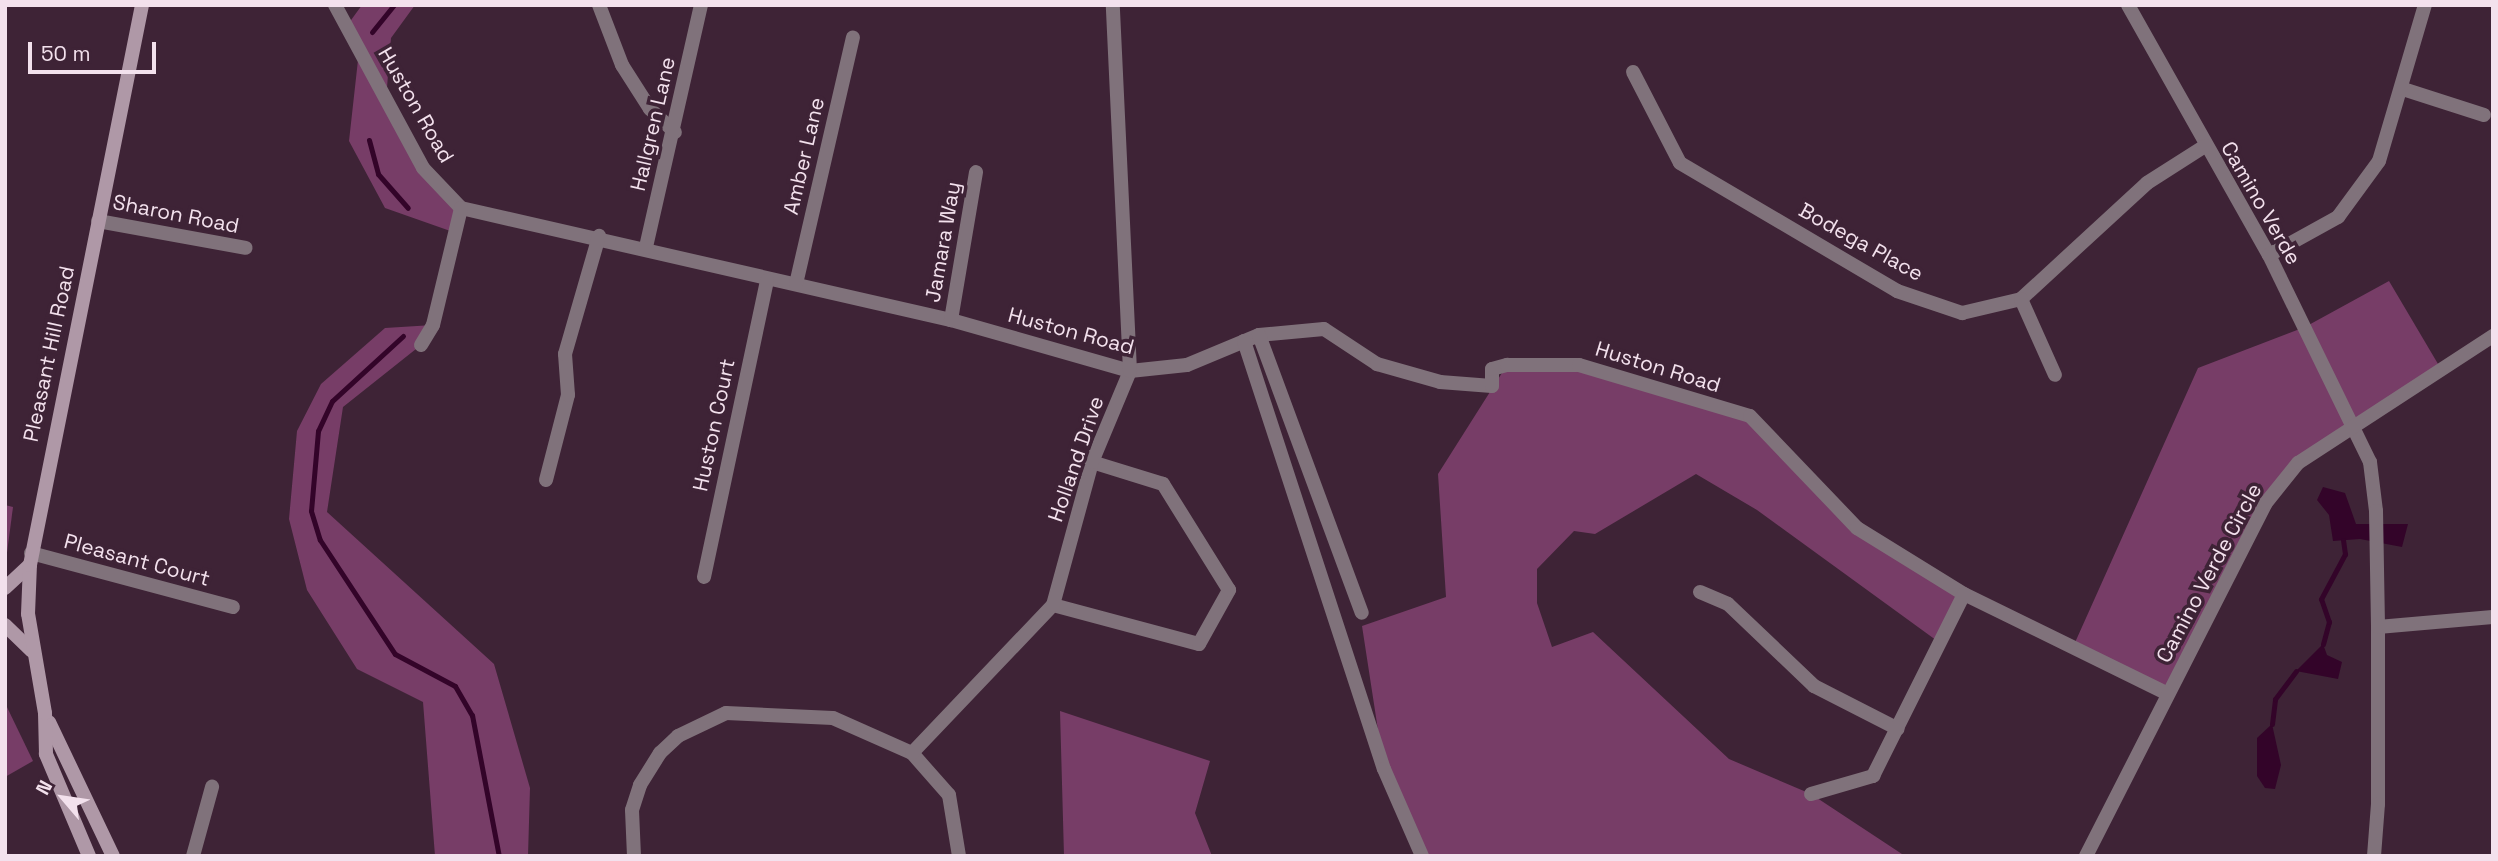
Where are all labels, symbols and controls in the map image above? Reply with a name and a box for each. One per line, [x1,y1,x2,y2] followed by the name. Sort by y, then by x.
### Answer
[32,28,159,72] scale bar
[41,40,91,67] text: 50 m
[373,43,459,167] street label: Huston Road
[625,55,681,193] street label: Hallgren Lane
[778,95,830,217] street label: Amber Lane
[2216,137,2306,269] street label: Camino Verde
[920,180,966,304] street label: Jamara Way
[111,189,241,239] street label: Sharon Road
[1794,197,1928,287] street label: Bodega Place
[18,264,80,444] street label: Pleasant Hill Road
[1005,302,1137,360] street label: Huston Road
[1592,336,1724,398] street label: Huston Road
[688,356,740,494] street label: Huston Court
[1043,393,1109,525] street label: Holland Drive
[2151,479,2267,667] street label: Camino Verde Circle
[61,528,213,592] street label: Pleasant Court
[28,763,98,833] north arrow
[30,776,58,799] text: N

